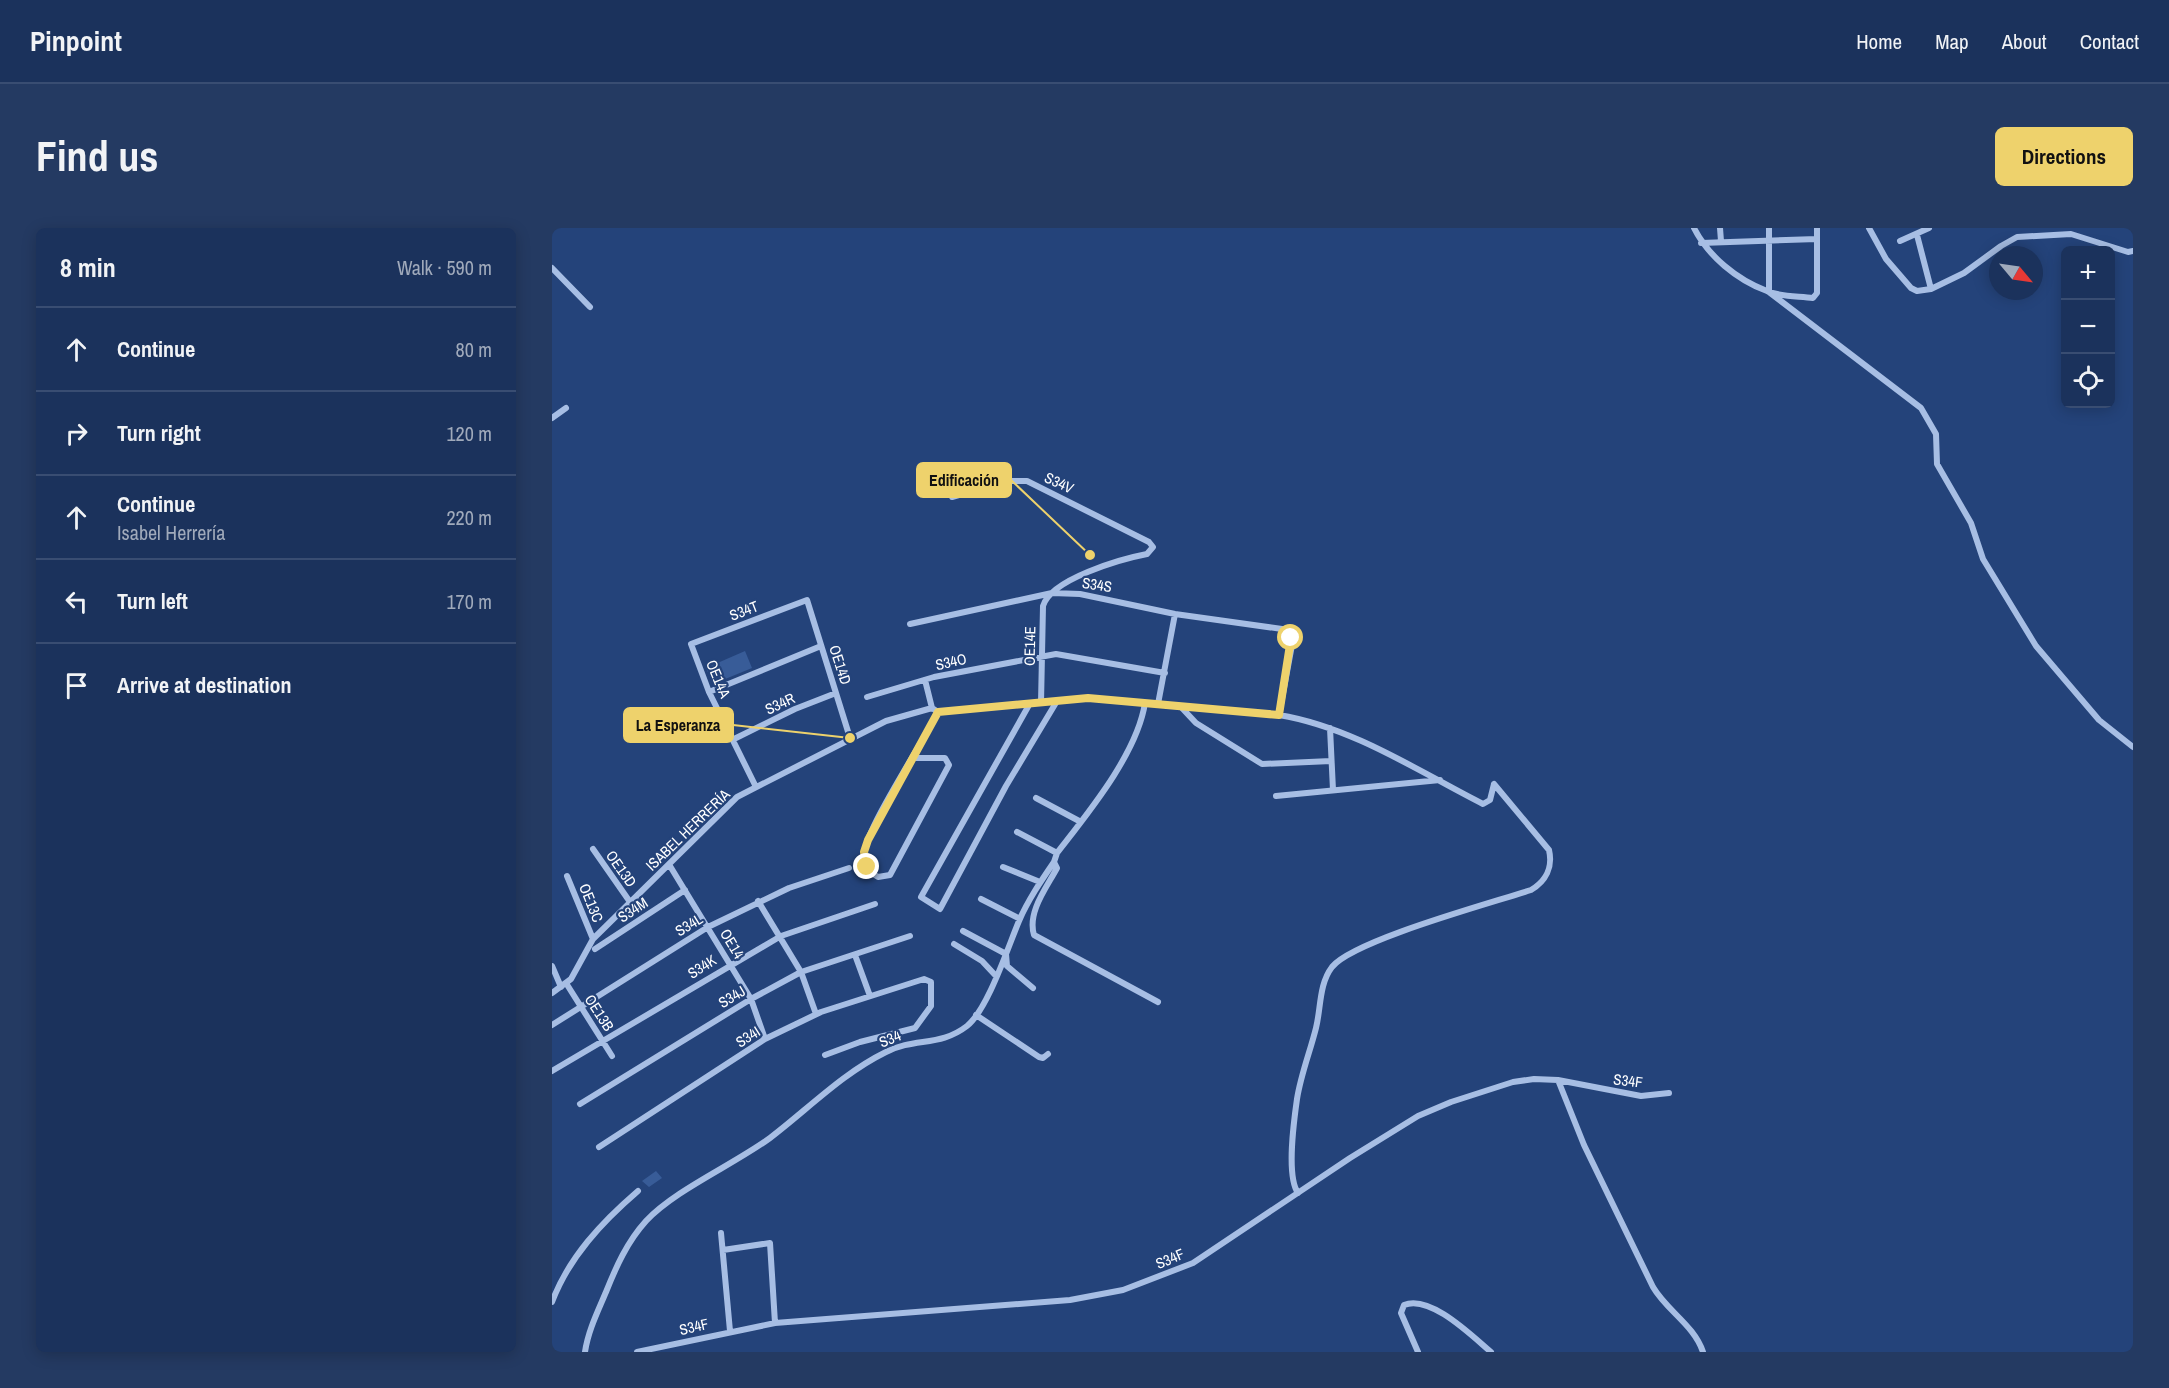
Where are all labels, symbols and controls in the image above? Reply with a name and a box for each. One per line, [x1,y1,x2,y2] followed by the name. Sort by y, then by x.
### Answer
[30,22,122,60] text: Pinpoint
[1856,27,1902,56] text: Home
[1935,27,1969,56] text: Map
[2002,27,2047,56] text: About
[2080,27,2139,56] text: Contact
[1995,127,2133,186] button: Directions
[36,128,158,184] text: Find us
[1989,246,2043,300] north arrow
[2061,246,2115,408] map controls
[2061,246,2115,300] button: +
[60,250,116,285] text: 8 min
[397,254,492,281] text: Walk · 590 m
[2061,300,2115,354] button: −
[60,333,93,366] icon: ahead
[117,334,195,364] text: Continue
[456,336,492,363] text: 80 m
[2061,354,2115,408] button: locate
[60,417,93,450] icon: right
[117,418,201,448] text: Turn right
[446,420,492,447] text: 120 m
[917,463,1011,497] callout: Edificación
[1041,467,1078,499] street label: S34V
[929,469,999,491] text: Edificación
[117,489,195,519] text: Continue
[60,501,93,534] icon: ahead
[446,504,492,531] text: 220 m
[117,519,225,546] text: Isabel Herrería
[1081,572,1113,597] street label: S34S
[60,585,93,618] icon: left
[117,586,188,616] text: Turn left
[446,588,492,615] text: 170 m
[726,595,762,626] street label: S34T
[1277,624,1303,650] route start
[1019,626,1040,666] street label: OE14E
[824,642,857,687] street label: OE14D
[933,648,968,675] street label: S34O
[701,656,736,702] street label: OE14A
[60,669,93,702] icon: arrive
[117,670,291,700] text: Arrive at destination
[761,687,798,720] street label: S34R
[624,708,733,742] callout: La Esperanza
[636,714,721,736] text: La Esperanza
[641,783,735,875] street label: ISABEL HERRERÍA
[601,846,642,891] street label: OE13D
[853,853,879,879] route end
[574,880,609,926] street label: OE13C
[614,892,652,927] street label: S34M
[671,908,707,941] street label: S34L
[715,925,750,963] street label: OE14
[683,949,721,983] street label: S34K
[714,980,749,1013] street label: S34J
[580,990,619,1035] street label: OE13B
[731,1021,764,1052] street label: S34I
[876,1025,904,1052] street label: S34
[1612,1068,1644,1093] street label: S34F
[1152,1243,1187,1274] street label: S34F
[677,1313,711,1340] street label: S34F

